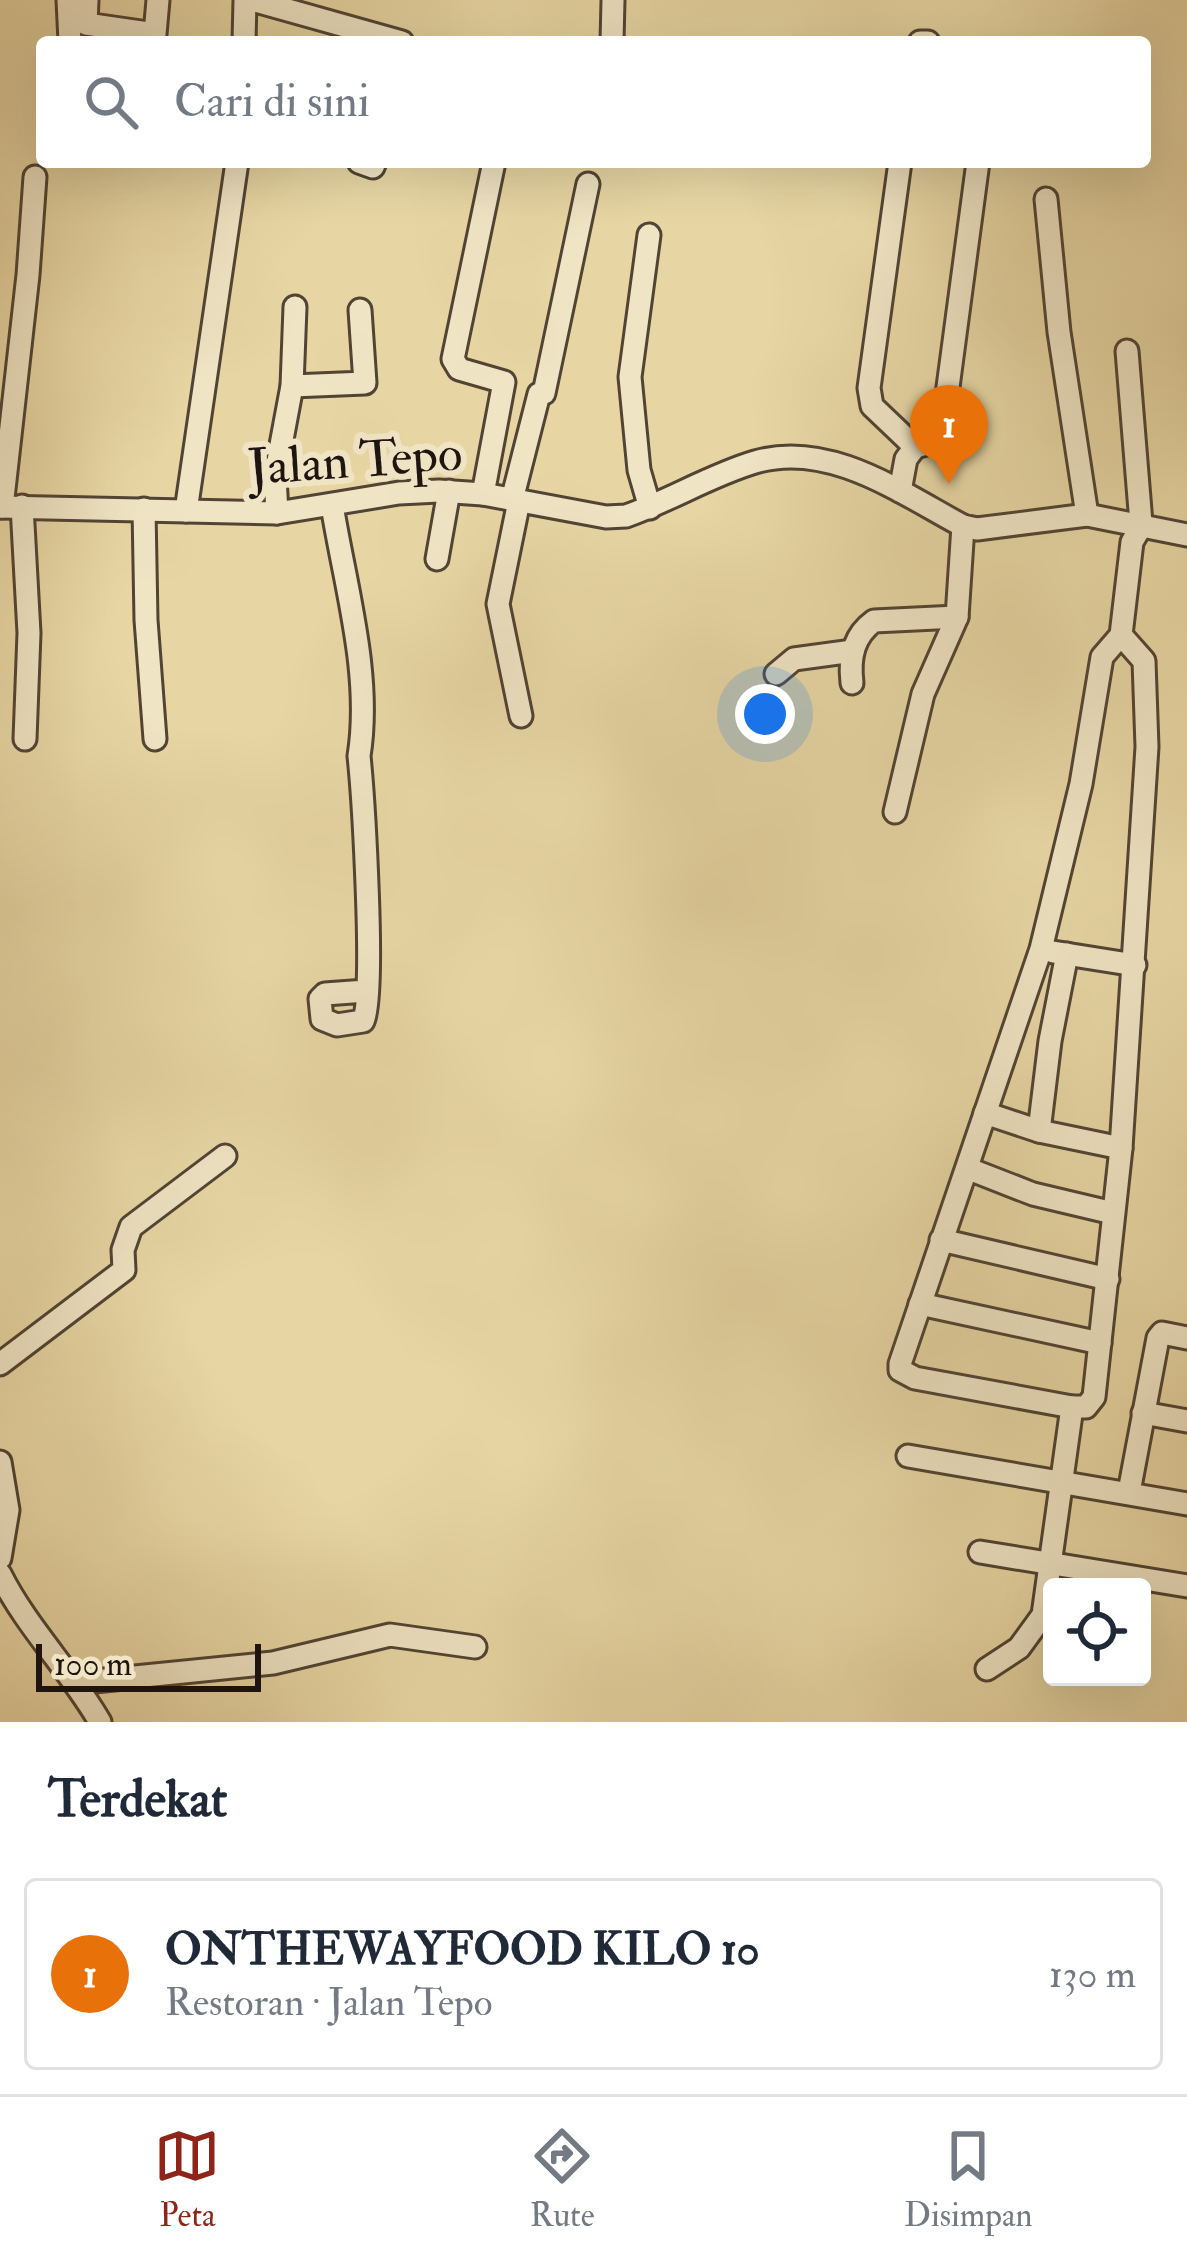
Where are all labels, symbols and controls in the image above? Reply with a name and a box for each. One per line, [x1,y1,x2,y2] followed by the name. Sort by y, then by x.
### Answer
[36,36,1151,168] search box
[78,69,144,135] icon: search
[174,74,370,130] text: Cari di sini
[910,385,988,484] pin: 1
[244,422,464,501] street label: Jalan Tepo
[735,684,795,744] your location
[1043,1578,1151,1686] map controls
[1043,1578,1151,1686] button: locate
[36,1638,261,1691] scale bar
[54,1644,132,1685] text: 100 m
[48,1768,227,1832] text: Terdekat
[165,1922,760,1978] text: ONTHEWAYFOOD KILO 10
[83,1950,97,1999] text: 1
[1049,1950,1136,1999] text: 130 m
[165,1978,492,2027] text: Restoran · Jalan Tepo
[154,2123,220,2236] tab: Peta
[529,2123,595,2236] tab: Rute
[904,2123,1033,2236] tab: Disimpan

